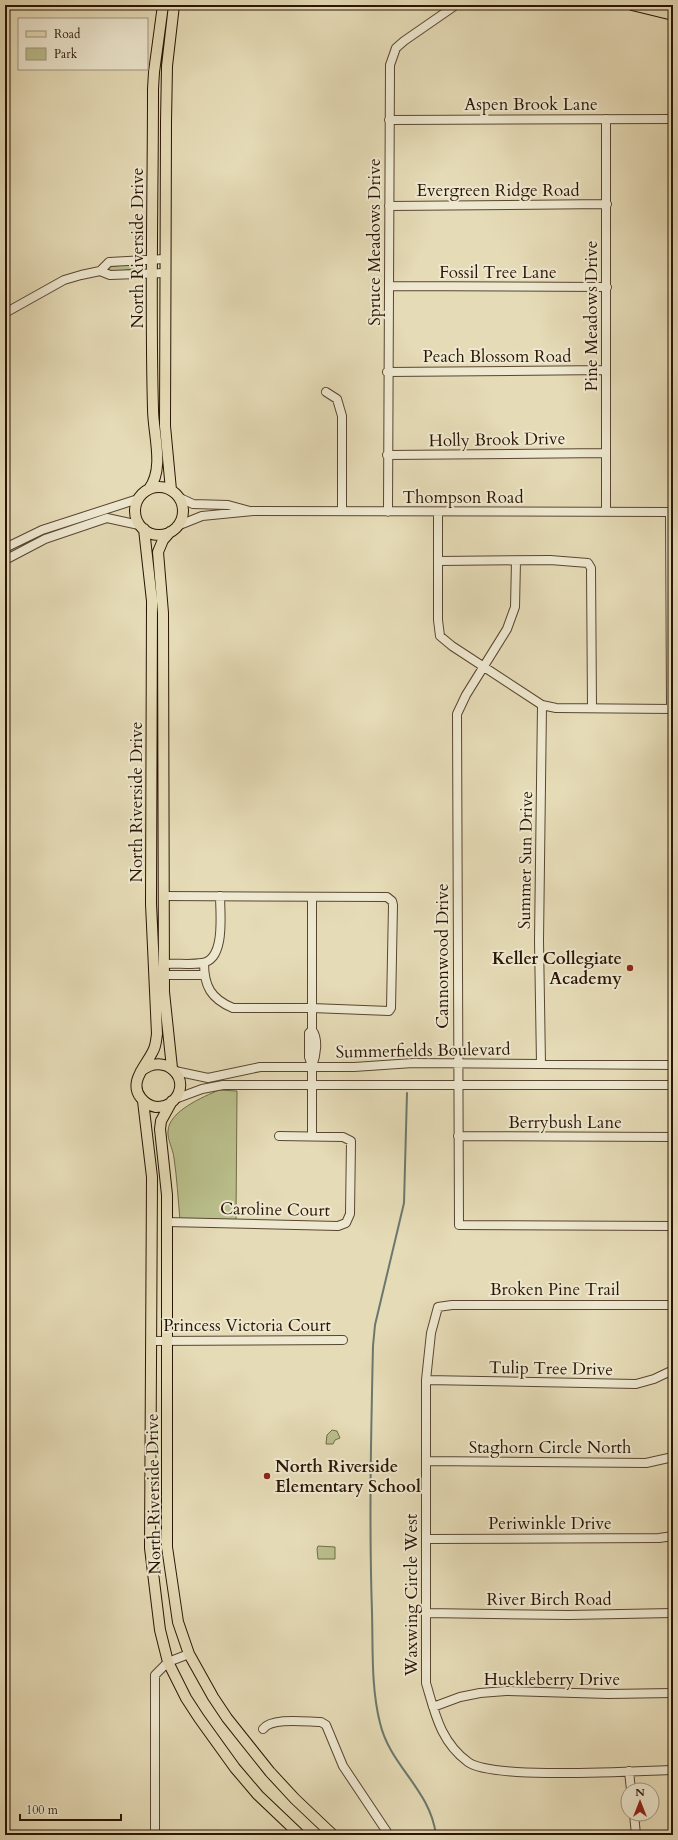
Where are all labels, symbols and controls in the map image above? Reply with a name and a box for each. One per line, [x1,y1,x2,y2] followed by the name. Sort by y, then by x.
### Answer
[18,18,148,70] legend
[54,26,81,42] text: Road
[54,46,78,62] text: Park
[464,93,598,116] street label: Aspen Brook Lane
[363,158,386,326] street label: Spruce Meadows Drive
[126,167,149,329] street label: North Riverside Drive
[416,179,580,202] street label: Evergreen Ridge Road
[580,240,603,392] street label: Pine Meadows Drive
[439,261,557,284] street label: Fossil Tree Lane
[423,345,571,368] street label: Peach Blossom Road
[429,427,565,452] street label: Holly Brook Drive
[403,486,523,509] street label: Thompson Road
[125,721,148,883] street label: North Riverside Drive
[513,791,538,929] street label: Summer Sun Drive
[431,883,454,1029] street label: Cannonwood Drive
[492,947,622,990] place label: Keller Collegiate Academy
[625,963,635,973] marker: Keller Collegiate Academy
[335,1037,511,1064] street label: Summerfields Boulevard
[508,1111,622,1134] street label: Berrybush Lane
[220,1197,331,1222] street label: Caroline Court
[490,1278,621,1301] street label: Broken Pine Trail
[163,1314,331,1337] street label: Princess Victoria Court
[489,1356,613,1381] street label: Tulip Tree Drive
[141,1413,166,1575] street label: North Riverside Drive
[469,1436,632,1459] street label: Staghorn Circle North
[275,1455,421,1498] place label: North Riverside Elementary School
[262,1471,272,1481] marker: North Riverside Elementary School
[488,1512,612,1535] street label: Periwinkle Drive
[400,1513,423,1677] street label: Waxwing Circle West
[486,1588,612,1611] street label: River Birch Road
[484,1668,620,1691] street label: Huckleberry Drive
[620,1782,660,1822] north arrow
[635,1785,645,1800] text: N
[20,1796,121,1822] scale bar
[26,1802,59,1818] text: 100 m

